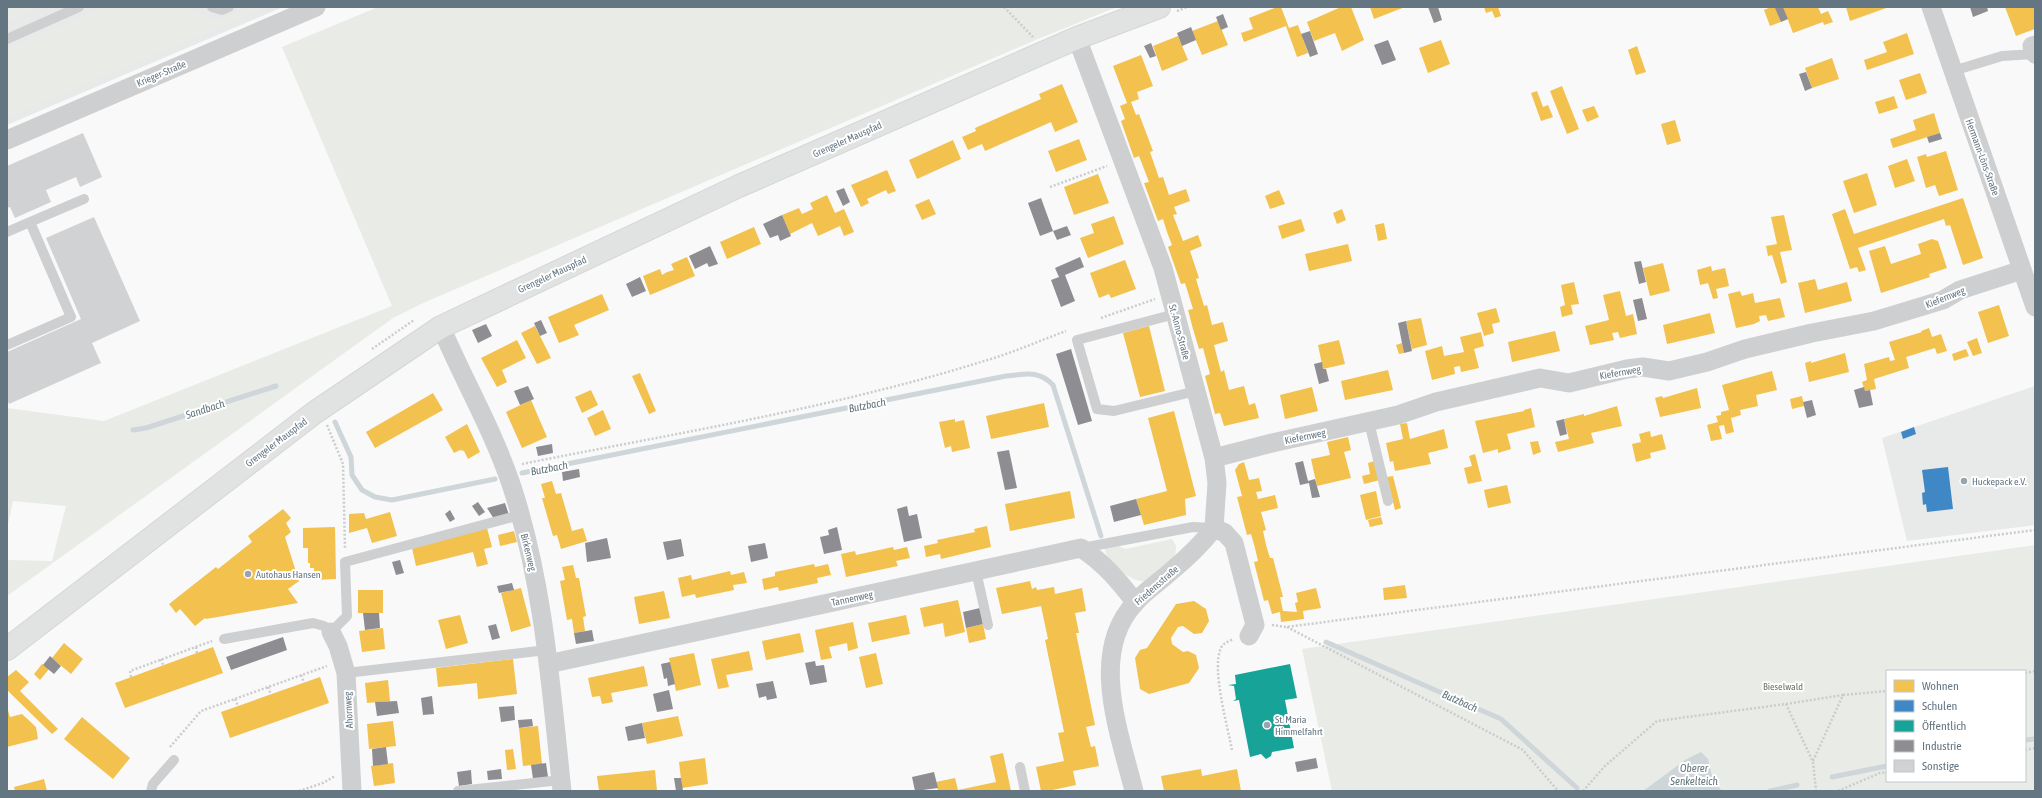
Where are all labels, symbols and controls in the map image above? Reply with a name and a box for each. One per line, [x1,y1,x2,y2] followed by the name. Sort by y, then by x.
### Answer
[135,58,188,89] street label: Krieger-Straße
[1964,117,2002,197] street label: Hermann-Löns-Straße
[811,119,884,160] street label: Grengeler Mauspfad
[516,254,588,295] street label: Grengeler Mauspfad
[1924,284,1967,310] street label: Kiefernweg
[1167,303,1192,361] street label: St.-Anno-Straße
[1599,363,1642,382] street label: Kiefernweg
[848,395,887,414] water label: Butzbach
[183,397,227,421] water label: Sandbach
[243,415,309,469] street label: Grengeler Mauspfad
[1284,427,1327,446] street label: Kiefernweg
[530,458,569,477] water label: Butzbach
[1959,476,1969,486] marker: Huckepack e.V.
[1972,476,2027,487] place label: Huckepack e.V.
[519,532,539,573] street label: Birkenweg
[1132,563,1181,607] street label: Friedensstraße
[243,569,253,579] marker: Autohaus Hansen
[256,569,321,580] place label: Autohaus Hansen
[830,589,875,608] street label: Tannenweg
[1886,670,2026,782] legend
[1922,679,1959,693] text: Wohnen
[1763,681,1803,692] park label: Bieselwald
[1440,688,1480,714] water label: Butzbach
[342,691,355,729] street label: Ahornweg
[1922,699,1957,713] text: Schulen
[1275,714,1323,737] place label: St. Maria Himmelfahrt
[1922,719,1966,733] text: Öffentlich
[1262,720,1272,730] marker: St. Maria Himmelfahrt
[1922,739,1962,753] text: Industrie
[1922,759,1959,773] text: Sonstige
[1669,762,1718,787] water label: Oberer Senkelteich

